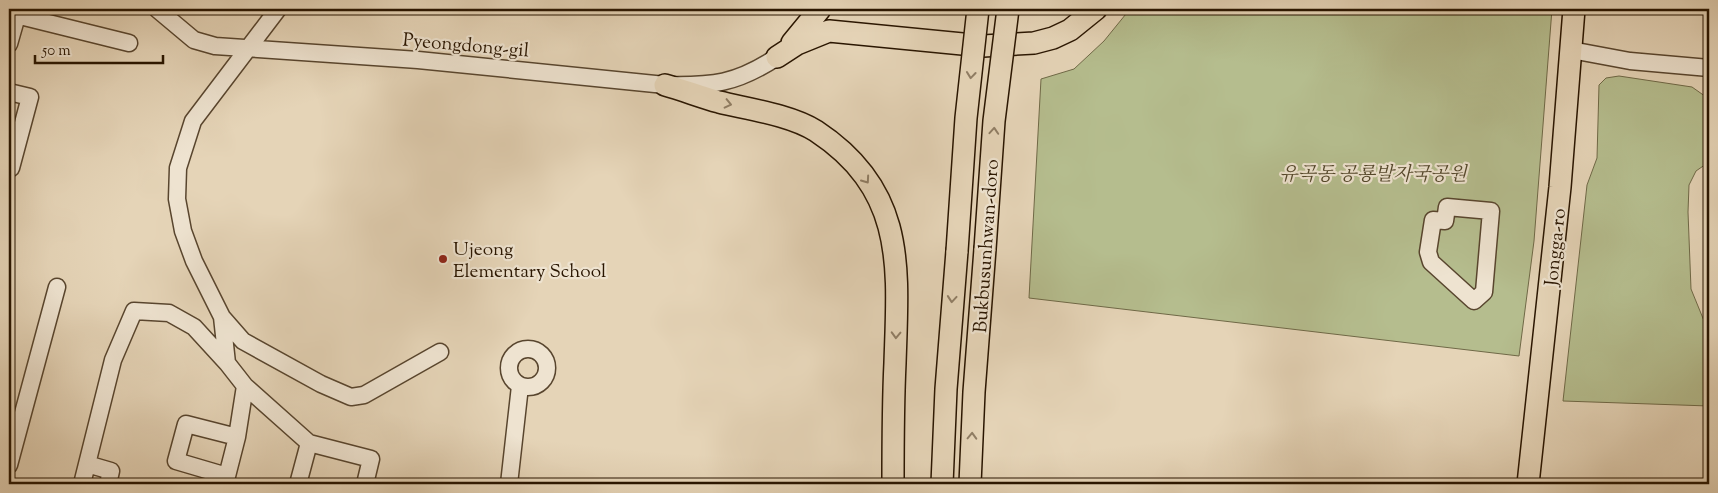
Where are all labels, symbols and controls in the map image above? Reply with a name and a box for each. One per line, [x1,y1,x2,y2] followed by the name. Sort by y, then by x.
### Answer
[402,28,530,65] street label: Pyeongdong-gil
[35,32,162,64] scale bar
[41,41,71,62] text: 50 m
[966,71,977,79] one-way arrow
[724,98,733,109] one-way arrow
[988,127,999,135] one-way arrow
[968,158,1007,334] street label: Bukbusunhwan-doro
[1279,162,1468,189] park label: 유곡동 공룡발자국공원
[861,174,869,183] one-way arrow
[1539,207,1574,288] street label: Jongga-ro
[453,237,606,286] place label: Ujeong Elementary School
[437,253,449,265] marker: Ujeong Elementary School
[947,295,958,303] one-way arrow
[890,332,901,340] one-way arrow
[967,431,978,439] one-way arrow

